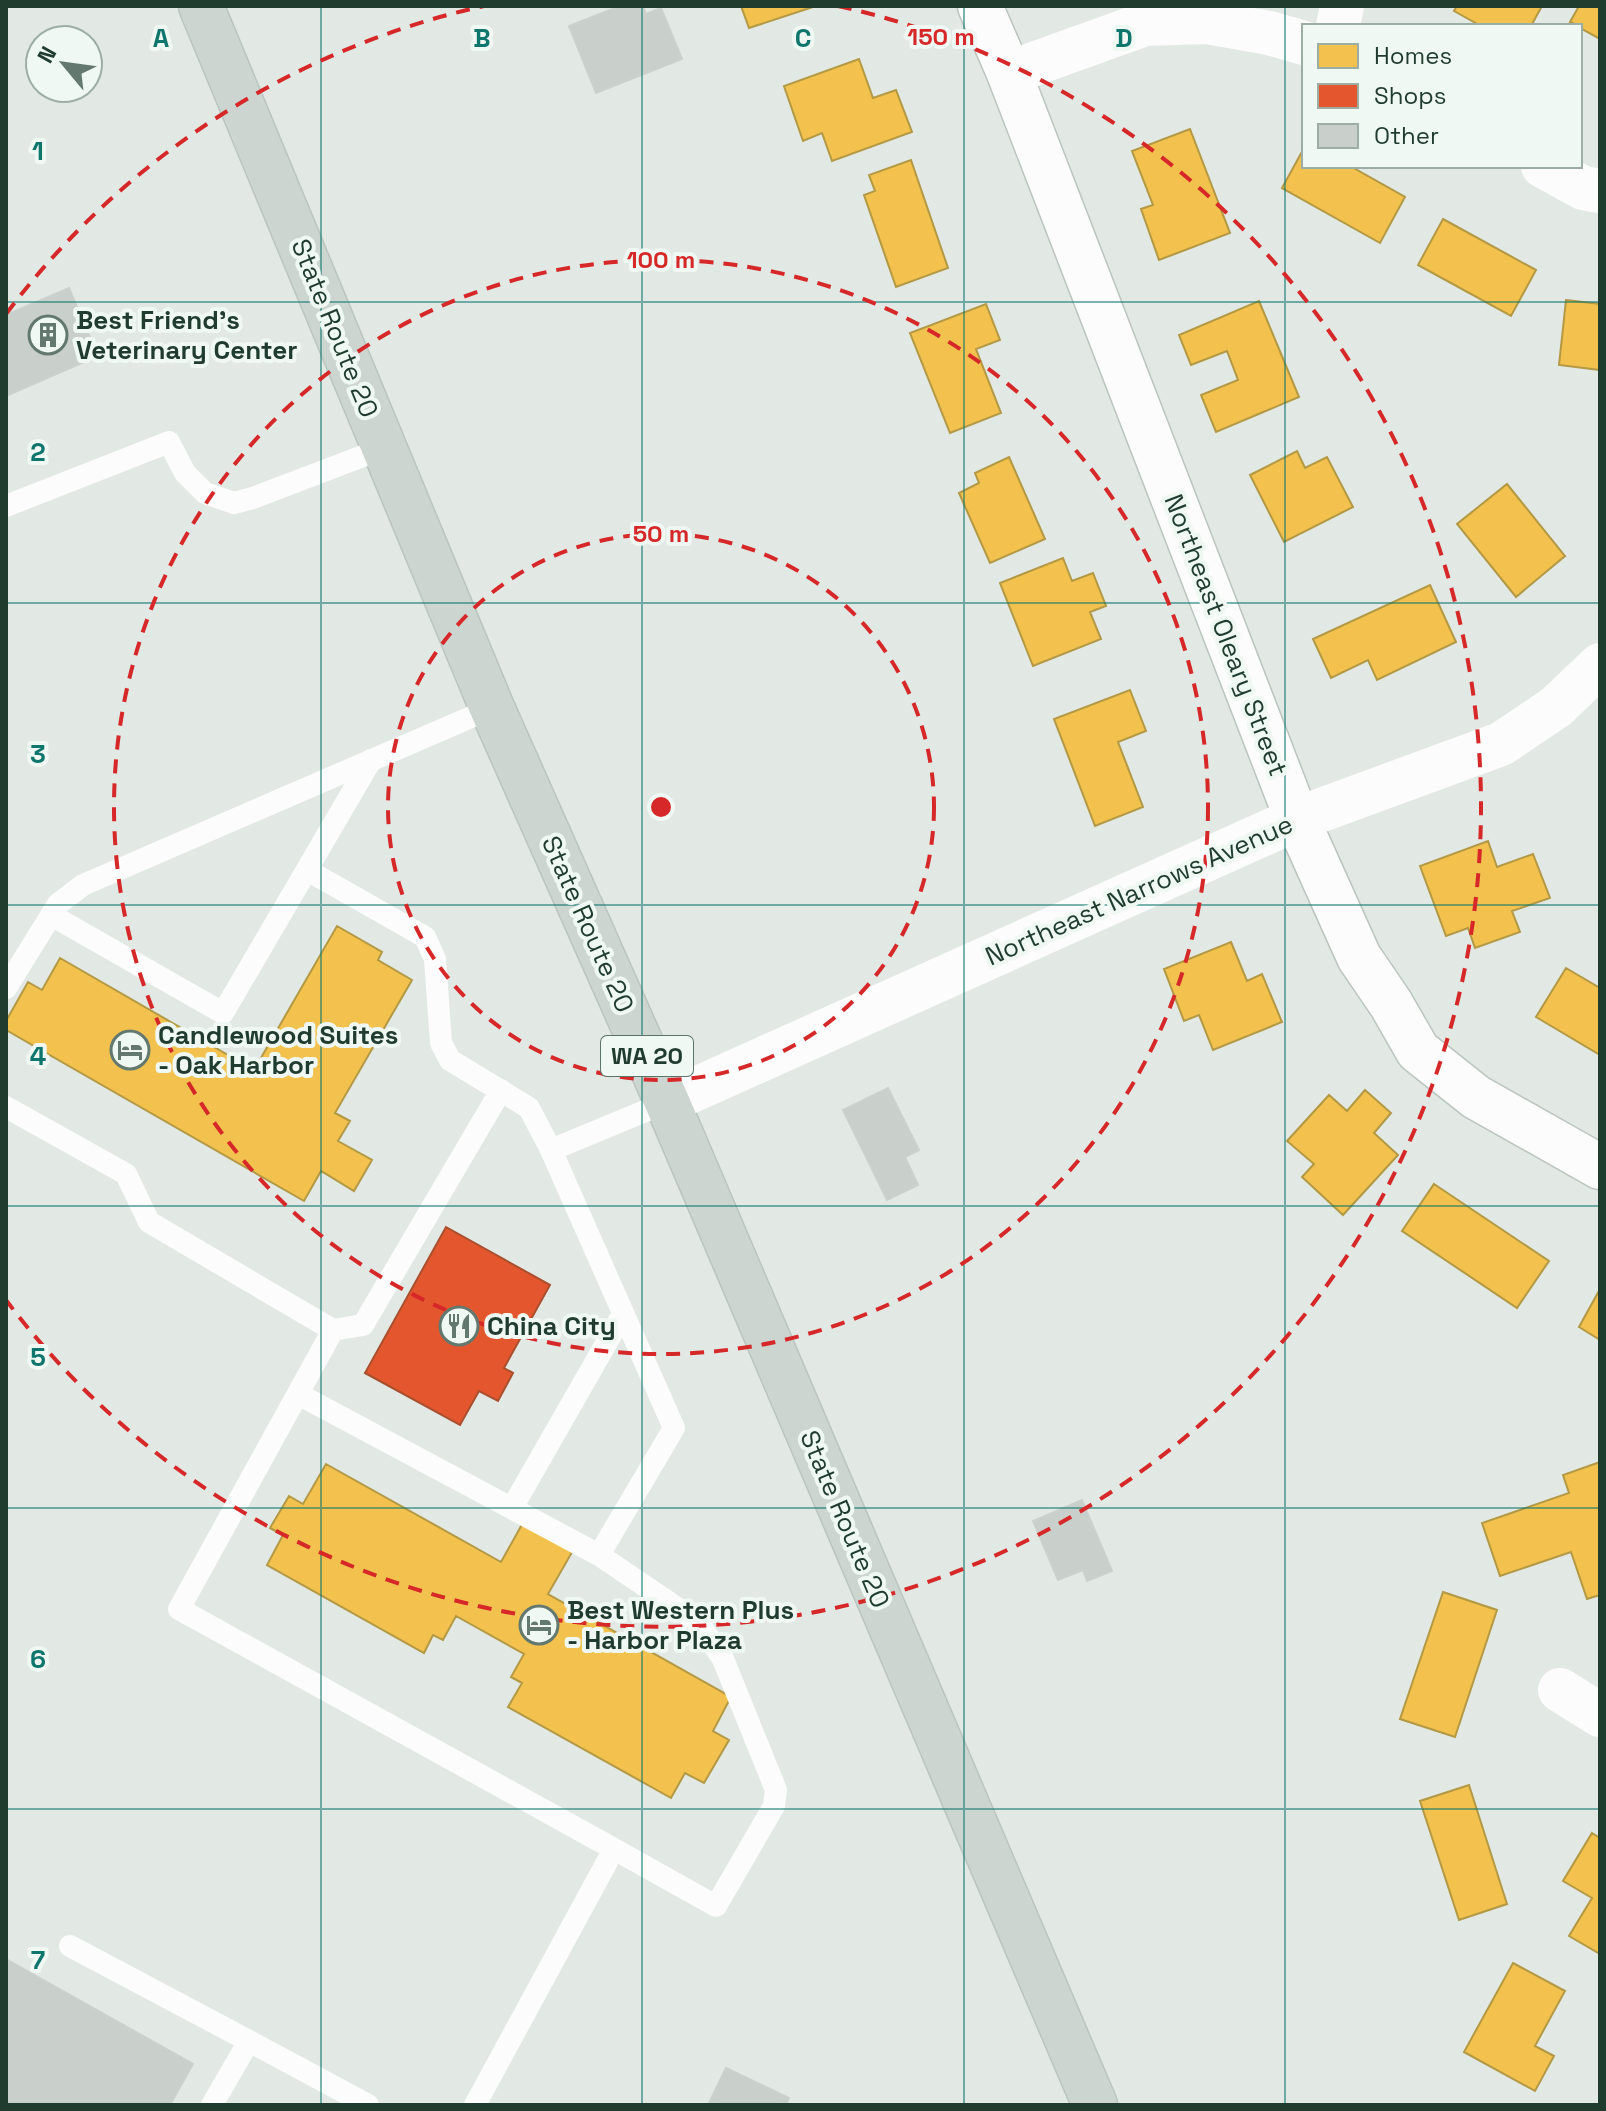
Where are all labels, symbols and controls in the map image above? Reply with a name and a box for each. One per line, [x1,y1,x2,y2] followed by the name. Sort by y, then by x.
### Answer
[153,21,170,55] text: A
[473,21,491,55] text: B
[795,21,811,55] text: C
[907,21,975,52] text: 150 m
[1115,21,1133,55] text: D
[24,24,104,104] north arrow
[1302,24,1582,168] legend
[1374,40,1452,71] text: Homes
[31,41,62,68] text: N
[1374,80,1446,111] text: Shops
[1374,120,1439,151] text: Other
[32,134,44,168] text: 1
[284,234,386,422] street label: State Route 20
[627,244,695,275] text: 100 m
[76,303,298,367] place label: Best Friend's Veterinary Center
[27,314,69,356] building icon: Best Friend's Veterinary Center
[30,435,46,469] text: 2
[1157,489,1295,781] street label: Northeast Oleary Street
[633,518,689,549] text: 50 m
[30,737,46,771] text: 3
[647,793,675,821] centre of rings
[980,807,1298,973] street label: Northeast Narrows Avenue
[534,830,642,1018] street label: State Route 20
[158,1018,398,1082] place label: Candlewood Suites - Oak Harbor
[109,1029,151,1071] hotel icon: Candlewood Suites - Oak Harbor
[601,1036,693,1076] road number: WA 20
[30,1039,46,1073] text: 4
[438,1305,480,1347] restaurant icon: China City
[487,1309,616,1343] place label: China City
[30,1340,46,1374] text: 5
[792,1425,898,1613] street label: State Route 20
[567,1593,794,1657] place label: Best Western Plus - Harbor Plaza
[518,1604,560,1646] hotel icon: Best Western Plus - Harbor Plaza
[30,1642,46,1676] text: 6
[31,1943,45,1977] text: 7

